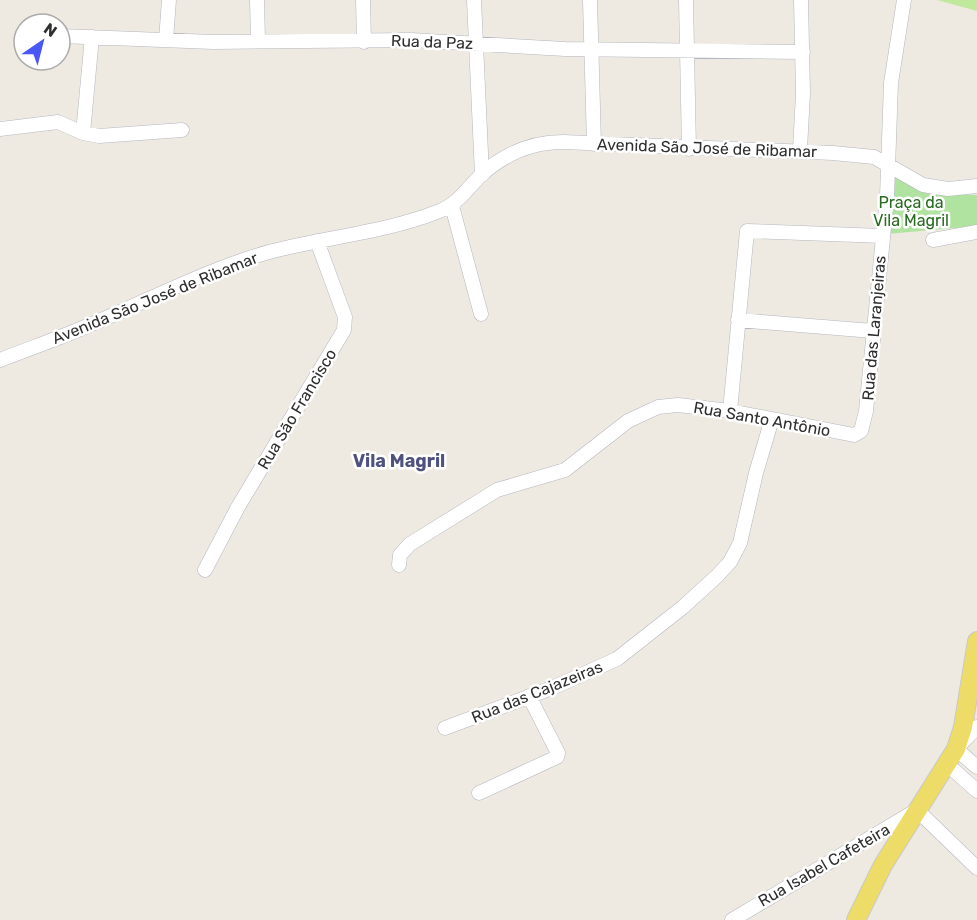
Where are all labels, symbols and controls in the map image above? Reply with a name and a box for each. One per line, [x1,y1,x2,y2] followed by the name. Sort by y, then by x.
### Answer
[12,12,72,72] north arrow
[40,19,60,41] text: N
[391,31,473,53] street label: Rua da Paz
[597,135,817,161] street label: Avenida São José de Ribamar
[873,193,949,230] park label: Praça da Vila Magril
[49,248,261,348] street label: Avenida São José de Ribamar
[858,255,890,401] street label: Rua das Laranjeiras
[254,345,340,473] street label: Rua São Francisco
[692,398,832,440] street label: Rua Santo Antônio
[353,450,445,472] district label: Vila Magril
[469,657,605,727] street label: Rua das Cajazeiras
[755,820,893,910] street label: Rua Isabel Cafeteira

